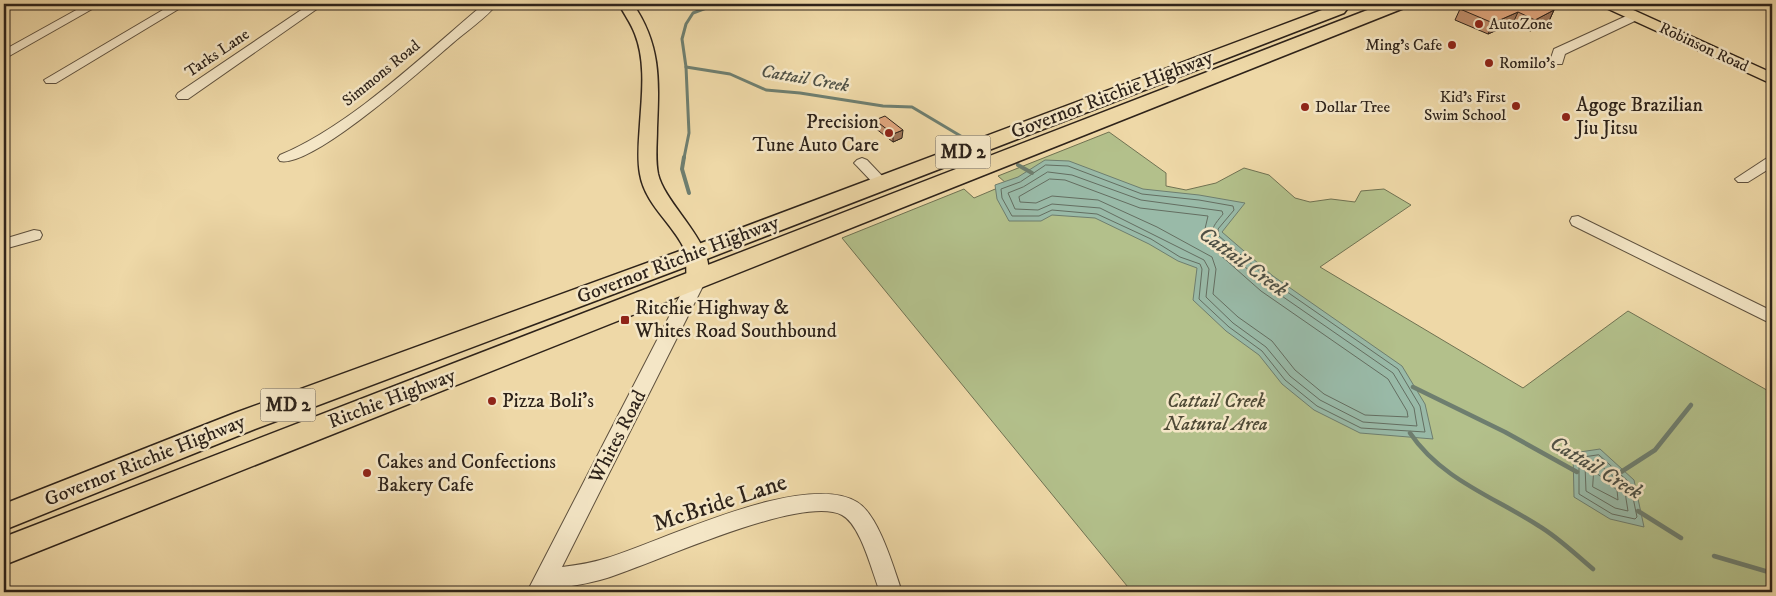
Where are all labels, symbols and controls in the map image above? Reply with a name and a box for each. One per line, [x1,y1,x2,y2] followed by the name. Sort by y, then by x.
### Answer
[1489,14,1553,34] place label: AutoZone
[1473,18,1485,30] marker: AutoZone
[1656,18,1752,76] street label: Robinson Road
[181,24,253,82] street label: Tarks Lane
[338,35,424,111] street label: Simmons Road
[1365,35,1442,55] place label: Ming's Cafe
[1446,39,1458,51] marker: Ming's Cafe
[1008,45,1217,145] street label: Governor Ritchie Highway
[1499,53,1555,73] place label: Romilo's
[1483,57,1495,69] marker: Romilo's
[759,60,851,98] water label: Cattail Creek
[1424,87,1506,125] place label: Kid's First Swim School
[1574,93,1703,141] place label: Agoge Brazilian Jiu Jitsu
[1315,97,1390,117] place label: Dollar Tree
[1510,100,1522,112] marker: Kid's First Swim School
[1299,101,1311,113] marker: Dollar Tree
[752,110,880,158] place label: Precision Tune Auto Care
[1560,111,1572,123] marker: Agoge Brazilian Jiu Jitsu
[883,127,895,139] marker: Precision Tune Auto Care
[936,136,990,168] road number: MD 2
[574,210,783,310] street label: Governor Ritchie Highway
[1193,221,1293,303] water label: Cattail Creek
[634,296,837,344] place label: Ritchie Highway & Whites Road Southbound
[619,314,631,326] marker: Ritchie Highway & Whites Road Southbound
[325,363,460,435] street label: Ritchie Highway
[583,386,652,489] street label: Whites Road
[260,388,316,422] road number: MD 2
[502,389,594,414] place label: Pizza Boli's
[1163,389,1268,437] park label: Cattail Creek Natural Area
[486,395,498,407] marker: Pizza Boli's
[41,409,249,513] street label: Governor Ritchie Highway
[1545,430,1647,506] water label: Cattail Creek
[377,450,556,498] place label: Cakes and Confections Bakery Cafe
[361,467,373,479] marker: Cakes and Confections Bakery Cafe
[649,467,791,539] street label: McBride Lane

